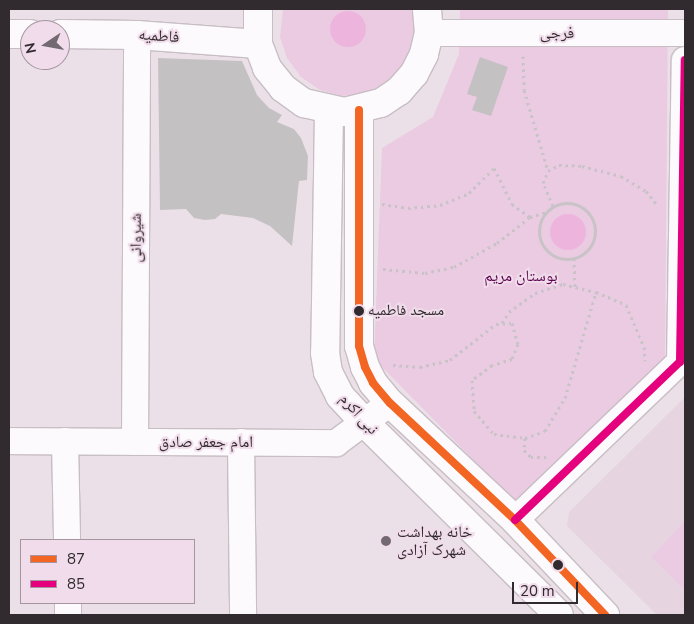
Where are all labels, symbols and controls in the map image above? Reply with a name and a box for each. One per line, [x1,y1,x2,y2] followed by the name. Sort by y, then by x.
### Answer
[20,20,70,70] north arrow
[540,23,574,43] street label: فرجی
[138,25,180,47] street label: فاطمیه
[20,41,41,55] text: N
[126,213,146,263] street label: شیروانی
[484,266,558,286] park label: بوستان مریم
[368,302,444,320] place label: مسجد فاطمیه
[354,306,364,316] marker: مسجد فاطمیه
[336,389,382,439] street label: نبی اکرم
[159,432,253,452] street label: امام جعفر صادق
[397,522,472,560] place label: خانه بهداشت شهرک آزادی
[379,534,393,548] marker: خانه بهداشت شهرک آزادی
[20,539,195,604] legend
[67,549,85,569] text: 87
[553,560,563,570] unlabelled marker
[514,572,580,604] scale bar
[67,574,85,594] text: 85
[520,581,555,601] text: 20 m

